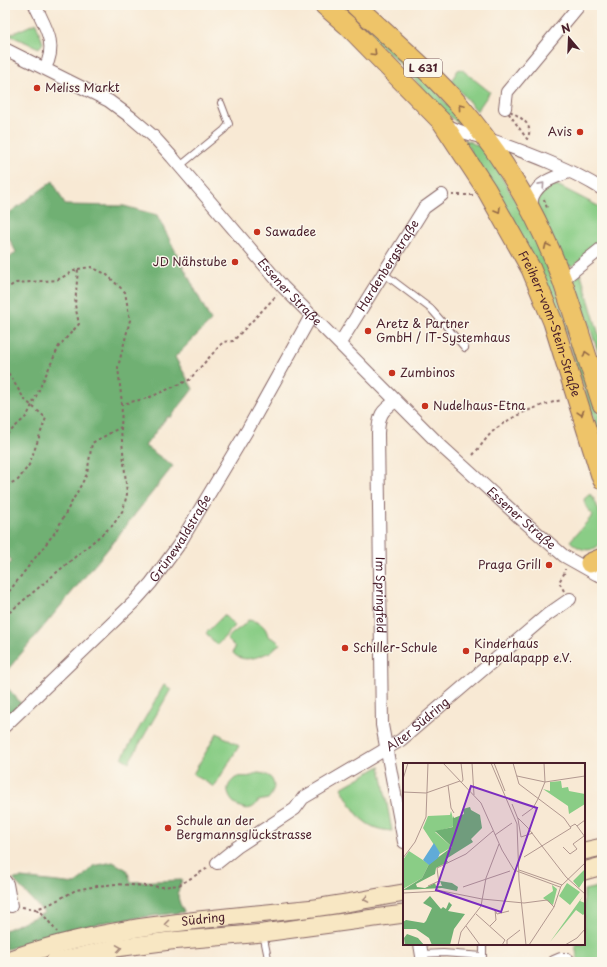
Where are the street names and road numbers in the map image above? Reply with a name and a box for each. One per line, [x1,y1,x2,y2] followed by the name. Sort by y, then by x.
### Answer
[404,59,442,77] road number: L 631
[352,216,423,315] street label: Hardenbergstraße
[514,247,586,399] street label: Freiherr-vom-Stein-Straße
[254,254,327,329] street label: Essener Straße
[483,482,560,553] street label: Essener Straße
[144,490,215,586] street label: Grünewaldstraße
[372,557,391,633] street label: Im Springfeld
[382,693,453,755] street label: Alter Südring
[180,907,226,930] street label: Südring

